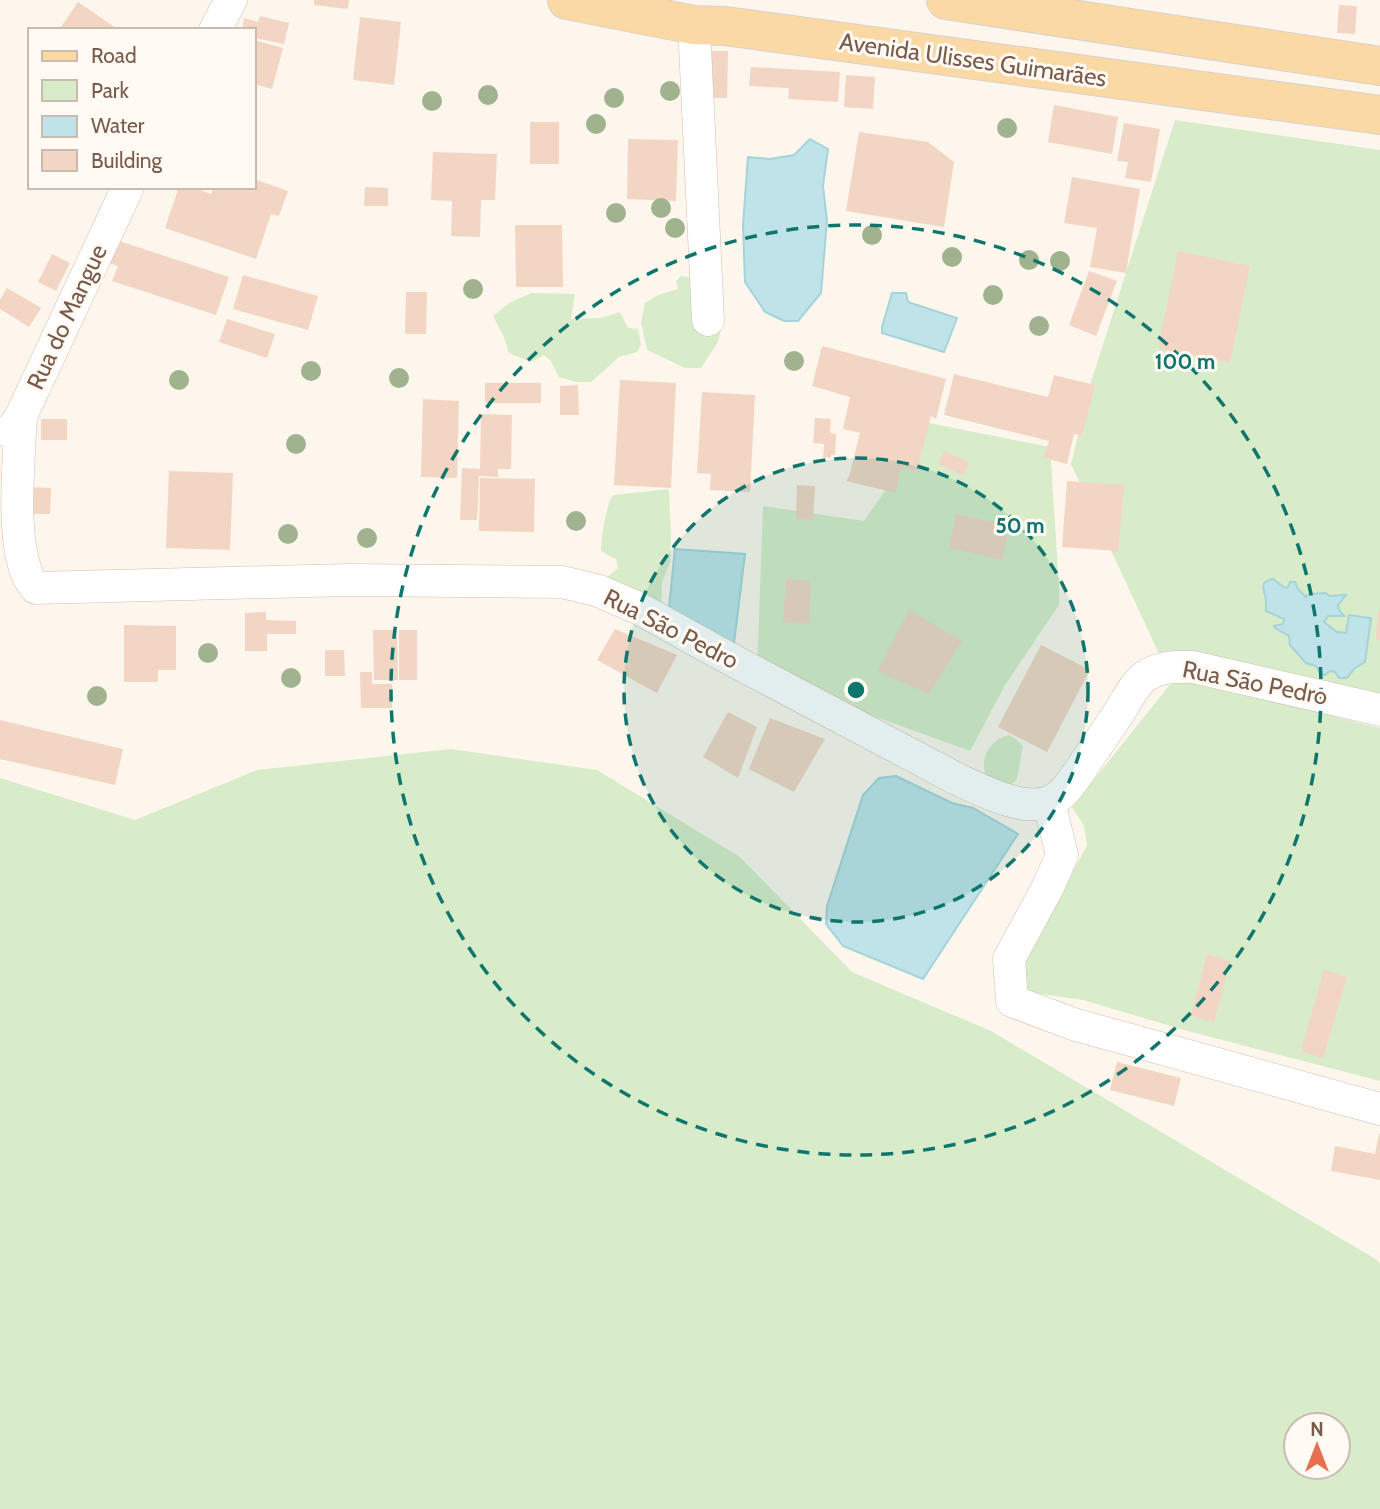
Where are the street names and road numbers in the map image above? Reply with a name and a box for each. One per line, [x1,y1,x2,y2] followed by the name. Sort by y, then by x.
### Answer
[838,26,1108,93] street label: Avenida Ulisses Guimarães
[20,240,113,394] street label: Rua do Mangue
[599,582,743,675] street label: Rua São Pedro
[1180,654,1330,711] street label: Rua São Pedro

